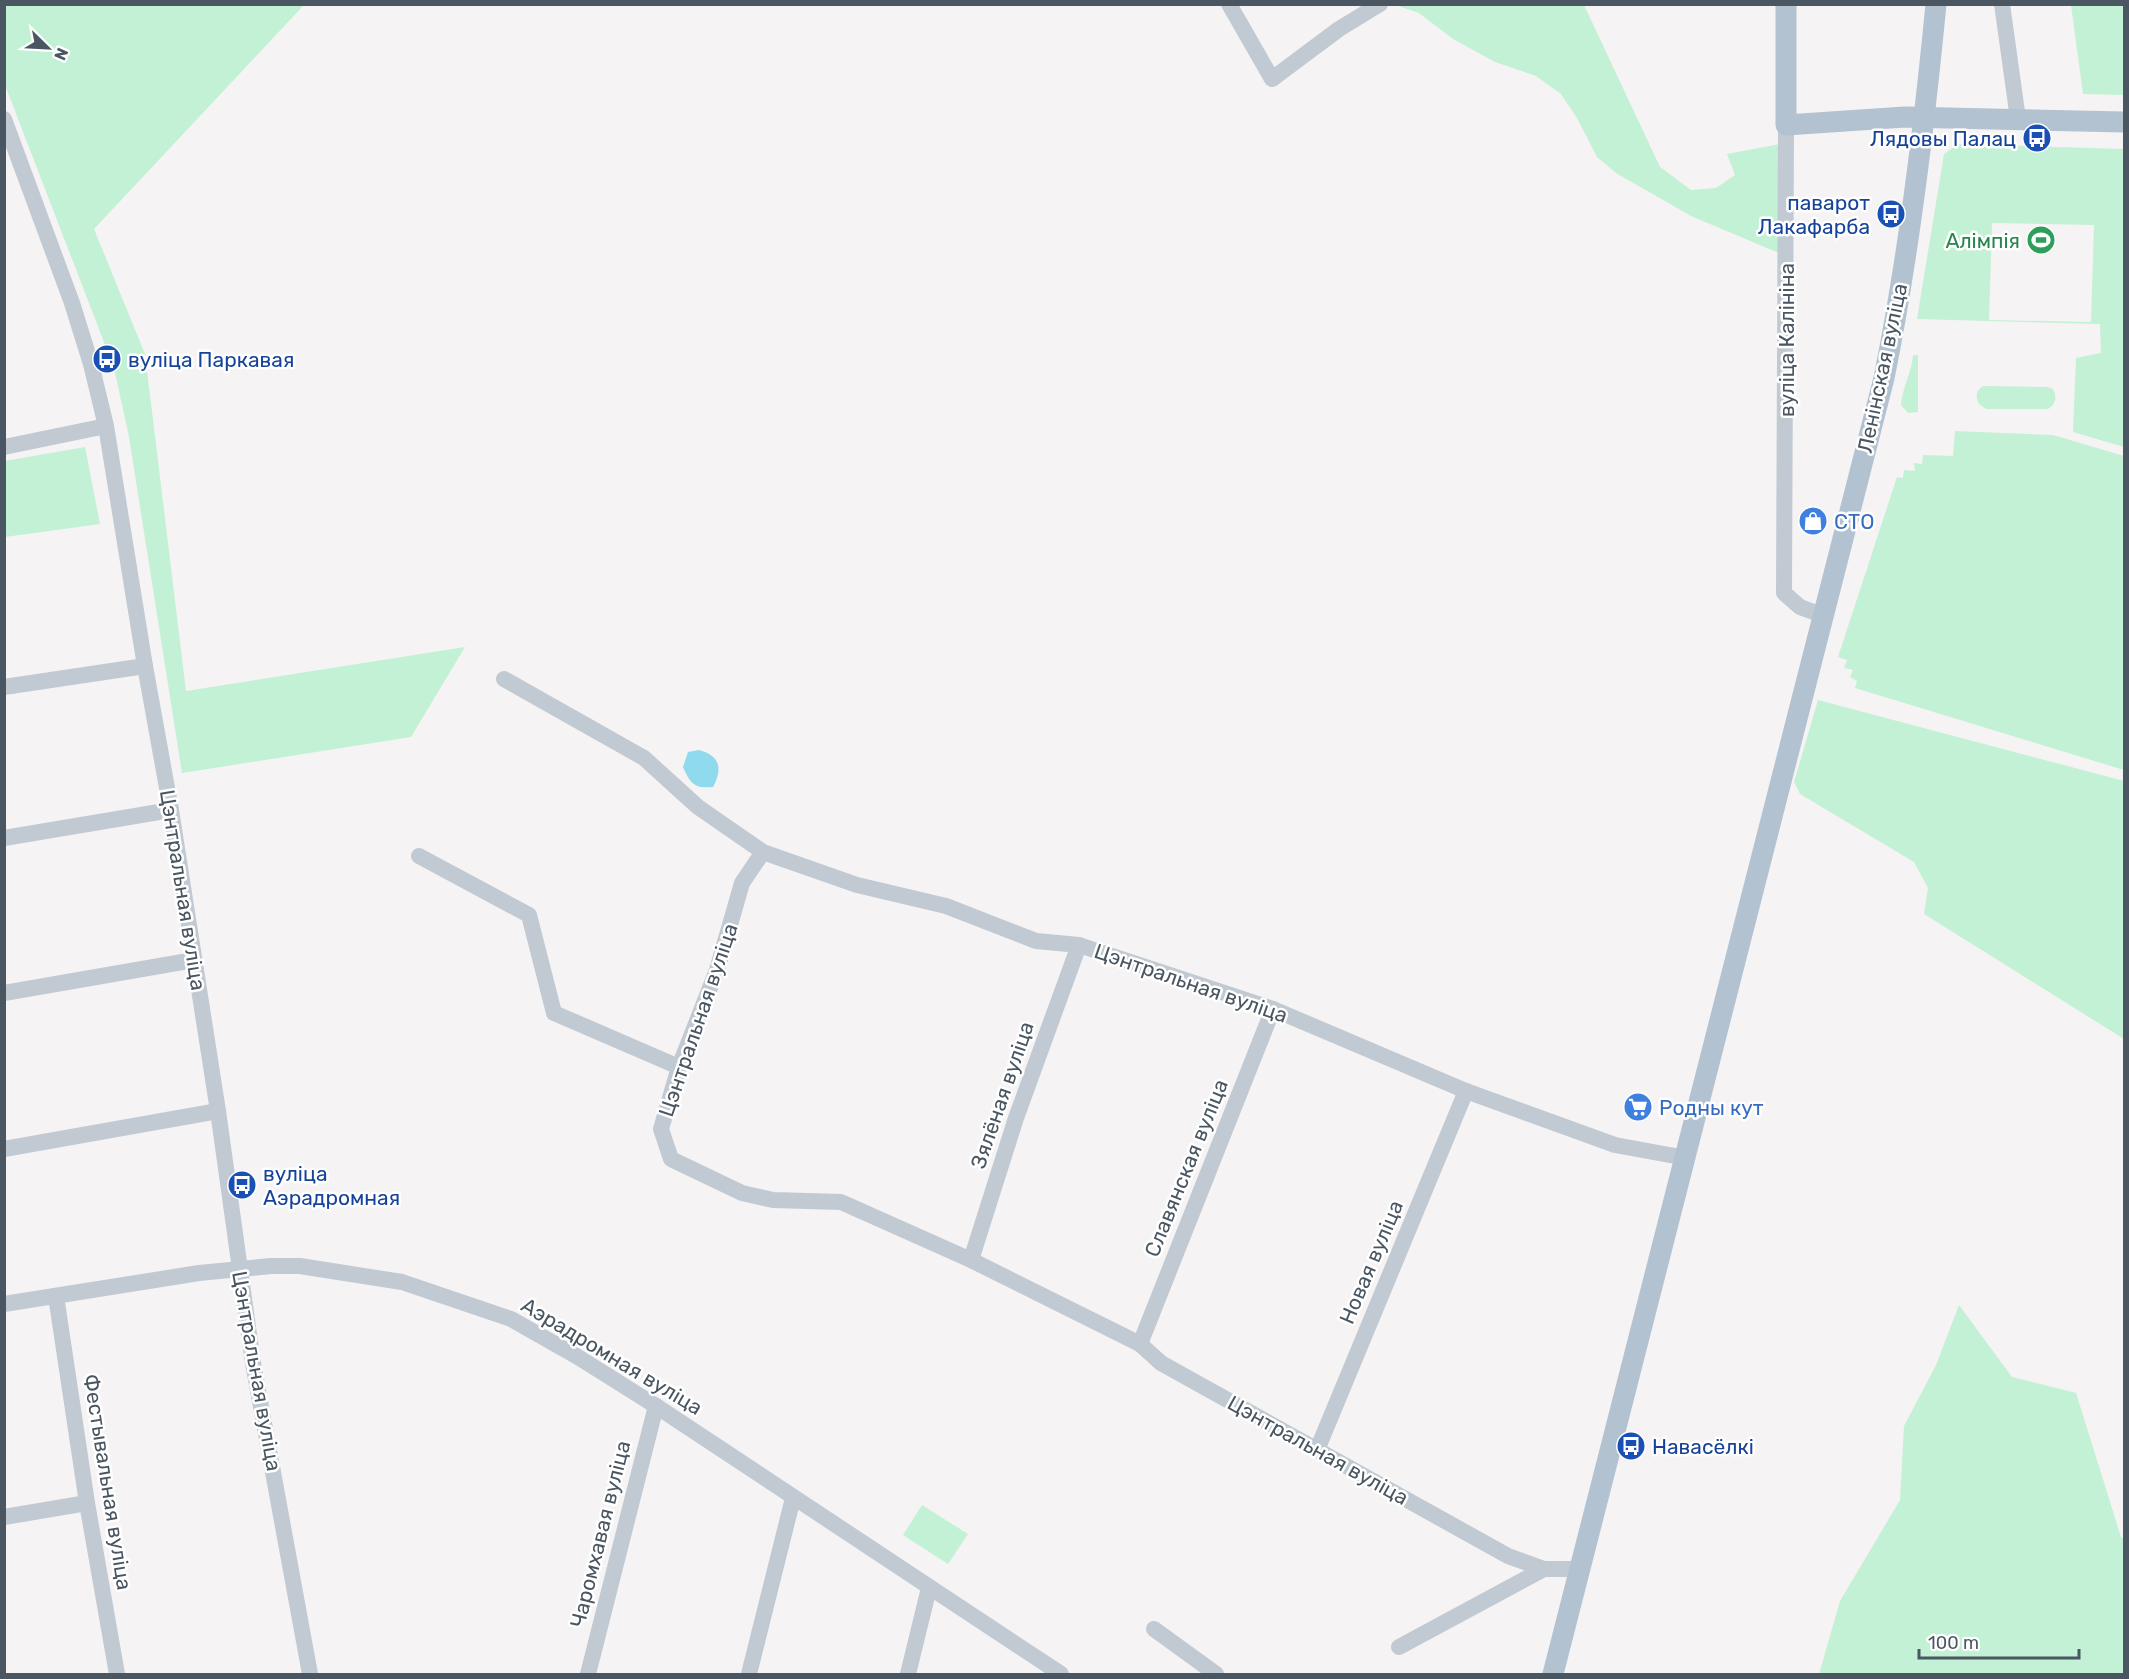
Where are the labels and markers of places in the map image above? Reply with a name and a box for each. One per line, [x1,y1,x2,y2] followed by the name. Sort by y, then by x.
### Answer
[2021,122,2053,154] bus stop icon: Лядовы Палац
[1870,126,2016,151] place label: Лядовы Палац
[1758,190,1870,239] place label: паварот Лакафарба
[1875,198,1907,230] bus stop icon: паварот Лакафарба
[2025,224,2057,256] sports icon: Алімпія
[1945,228,2020,253] place label: Алімпія
[91,343,123,375] bus stop icon: вуліца Паркавая
[128,347,294,372] place label: вуліца Паркавая
[1797,505,1829,537] shop icon: СТО
[1834,509,1874,534] place label: СТО
[1622,1091,1654,1123] supermarket icon: Родны кут
[1659,1095,1764,1120] place label: Родны кут
[263,1161,400,1210] place label: вуліца Аэрадромная
[226,1169,258,1201] bus stop icon: вуліца Аэрадромная
[1615,1430,1647,1462] bus stop icon: Навасёлкі
[1652,1434,1754,1459] place label: Навасёлкі

